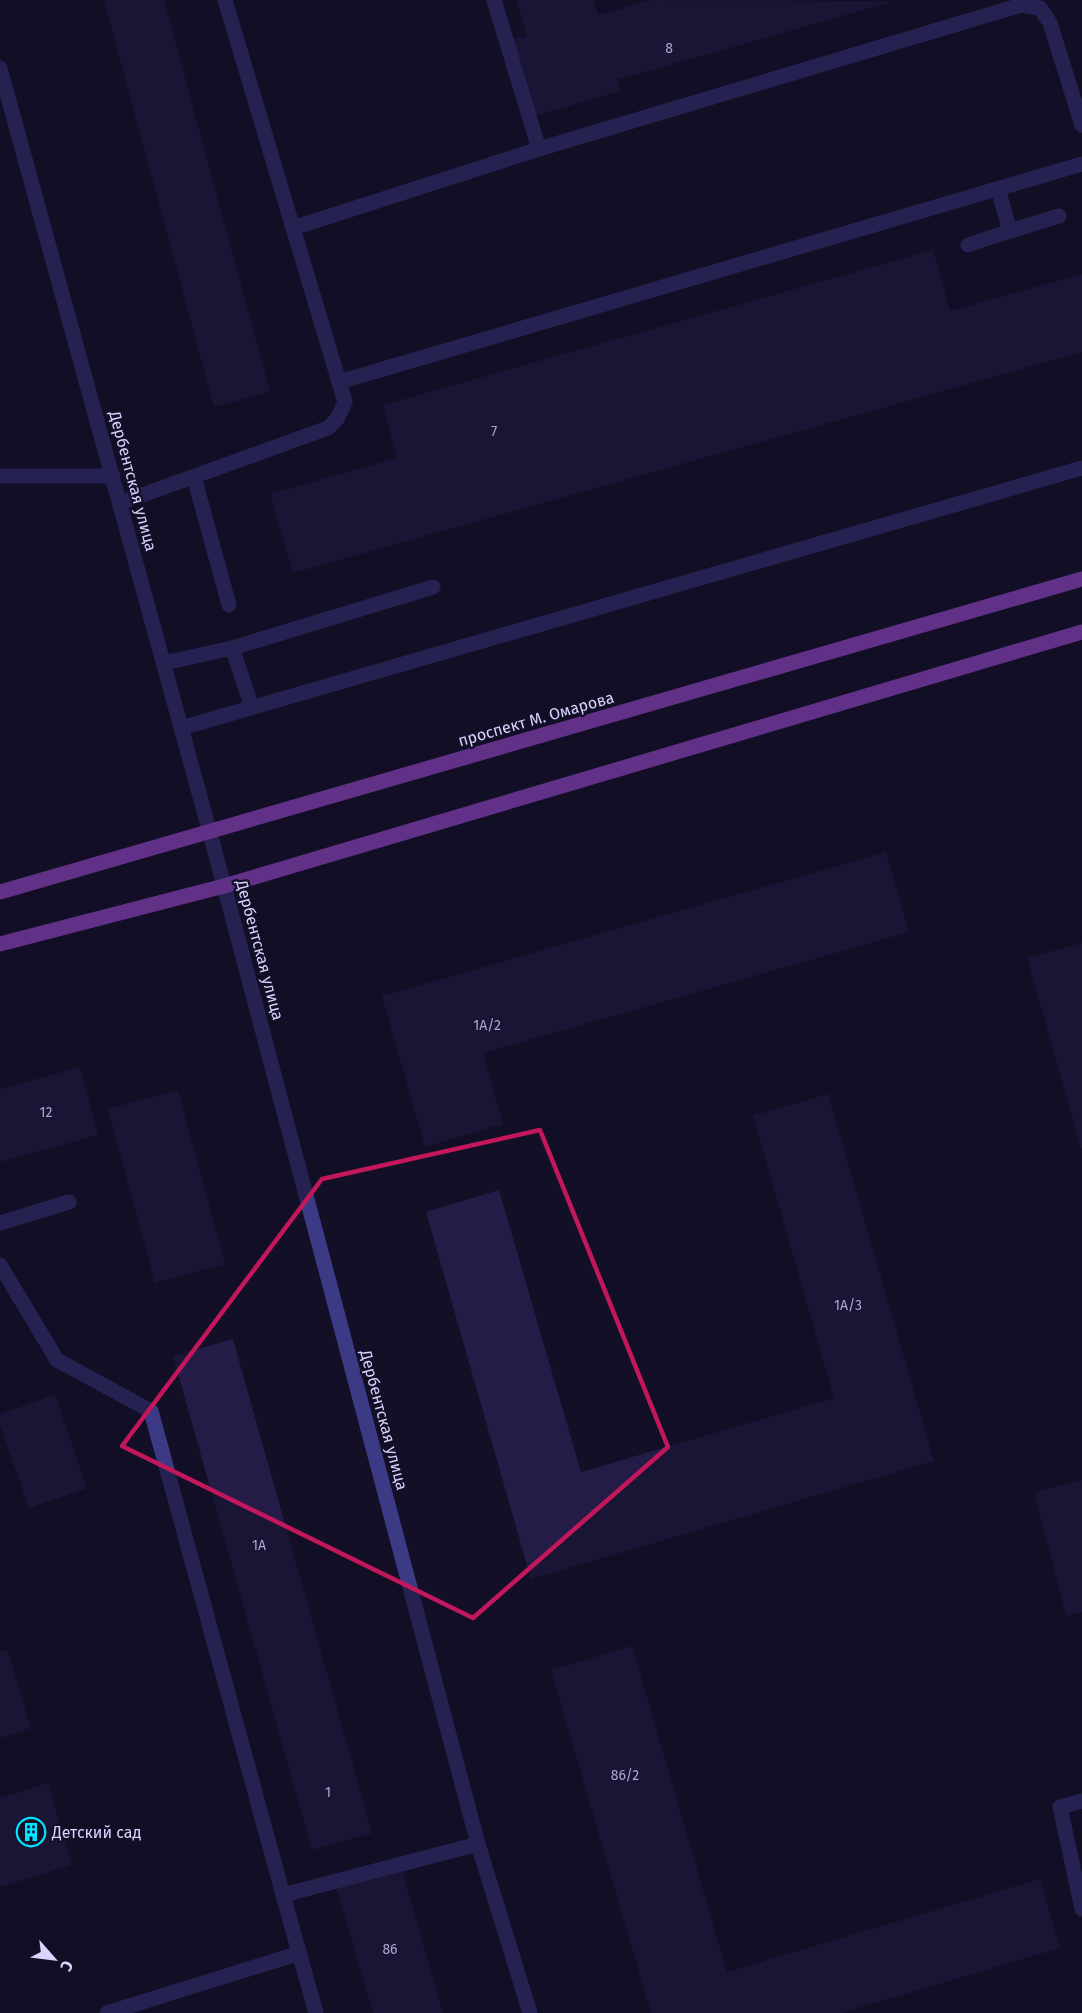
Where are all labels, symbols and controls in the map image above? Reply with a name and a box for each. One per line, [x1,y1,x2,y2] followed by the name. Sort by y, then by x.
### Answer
[665,40,673,57] house number: 8
[105,408,161,553] street label: Дербентская улица
[491,423,497,440] house number: 7
[456,688,616,750] street label: проспект М. Омарова
[232,877,288,1022] street label: Дербентская улица
[473,1017,501,1034] house number: 1А/2
[40,1104,53,1121] house number: 12
[834,1297,862,1314] house number: 1А/3
[356,1347,412,1492] street label: Дербентская улица
[252,1537,266,1554] house number: 1А
[611,1767,639,1784] house number: 86/2
[325,1784,331,1801] house number: 1
[15,1816,47,1848] building icon: Детский сад
[51,1823,141,1842] place label: Детский сад
[24,1929,84,1989] north arrow
[382,1941,398,1958] house number: 86
[56,1957,77,1975] text: С

